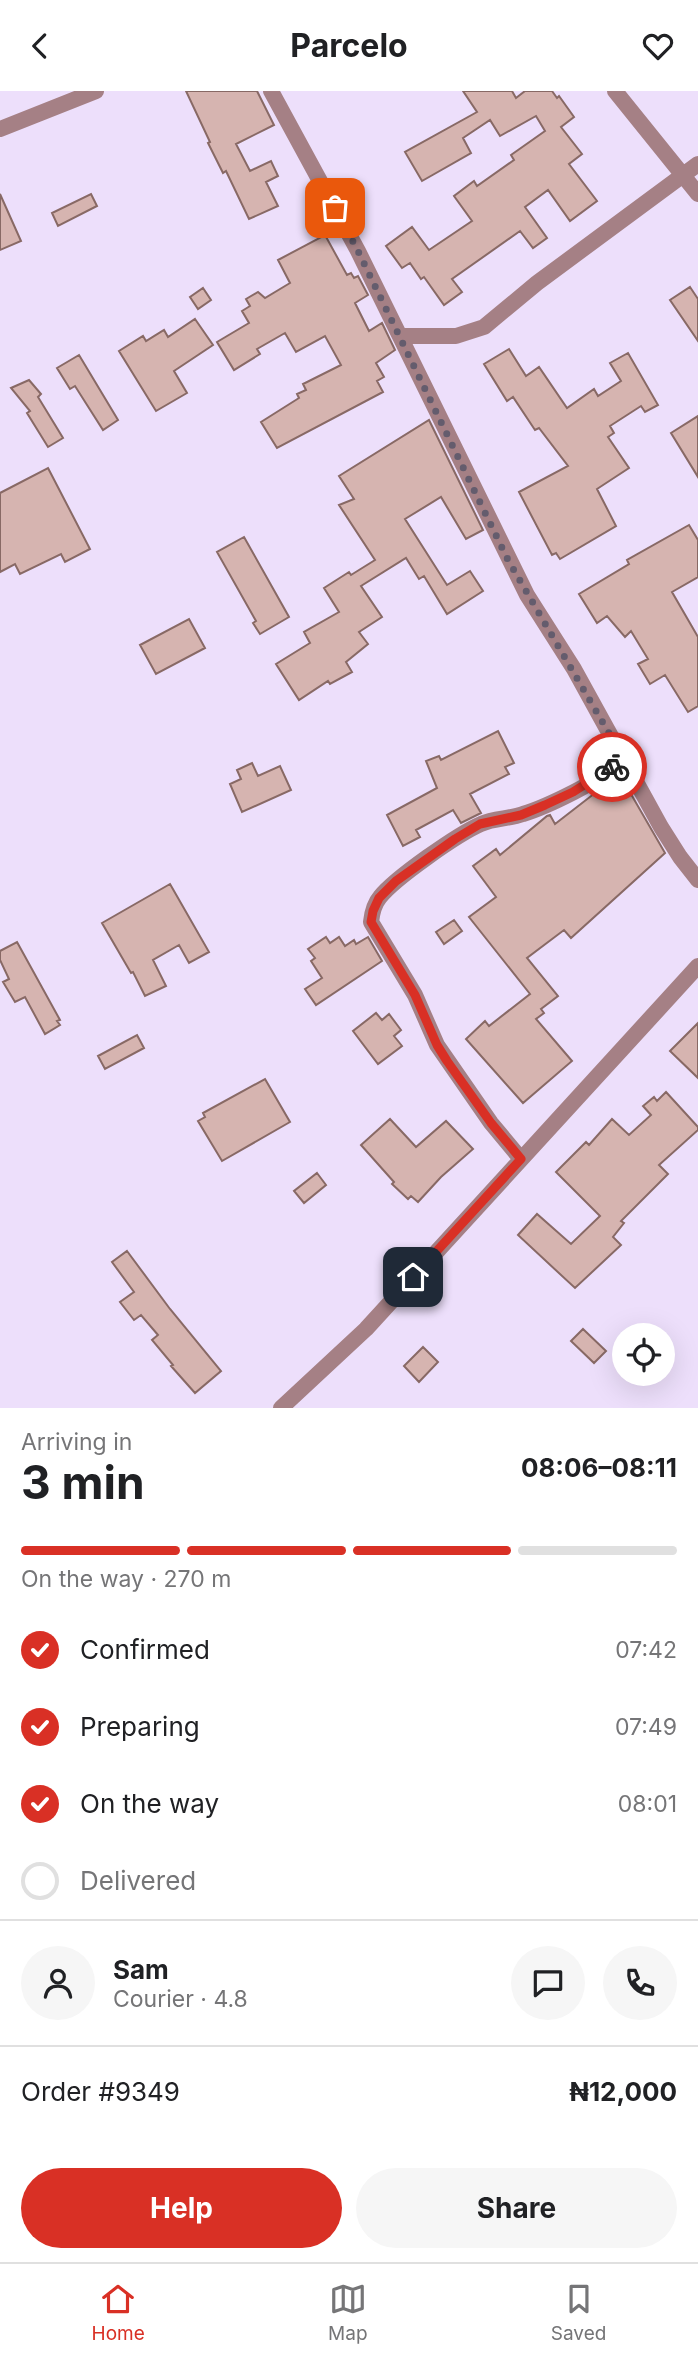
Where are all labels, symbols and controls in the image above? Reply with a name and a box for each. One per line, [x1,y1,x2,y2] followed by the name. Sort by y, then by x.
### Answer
[290,26,408,65] text: Parcelo
[21,27,59,65] icon: back
[639,27,677,65] icon: heart
[305,178,365,238] pin
[316,189,354,227] icon: bag
[577,732,647,802] courier
[593,748,631,786] icon: bike
[383,1247,443,1307] pin
[394,1258,432,1296] icon: home
[612,1323,675,1386] map controls
[612,1323,675,1386] button: locate
[21,1428,132,1456] text: Arriving in
[521,1452,677,1483] text: 08:06–08:11
[21,1454,145,1510] text: 3 min
[21,1565,231,1593] text: On the way · 270 m
[21,1631,59,1669] icon: check
[80,1634,210,1665] text: Confirmed
[615,1636,677,1664] text: 07:42
[21,1708,59,1746] icon: check
[80,1711,200,1742] text: Preparing
[615,1713,677,1741] text: 07:49
[21,1785,59,1823] icon: check
[80,1788,219,1819] text: On the way
[618,1790,677,1818] text: 08:01
[80,1865,196,1896] text: Delivered
[21,1946,95,2020] button: person
[511,1946,585,2020] button: chat
[603,1946,677,2020] button: phone
[113,1954,169,1985] text: Sam
[113,1985,248,2013] text: Courier · 4.8
[21,2076,180,2107] text: Order #9349
[569,2076,677,2107] text: ₦12,000
[21,2168,342,2248] button: Help
[356,2168,677,2248] button: Share
[92,2280,145,2345] tab: Home
[328,2280,368,2345] tab: Map
[551,2280,606,2345] tab: Saved

